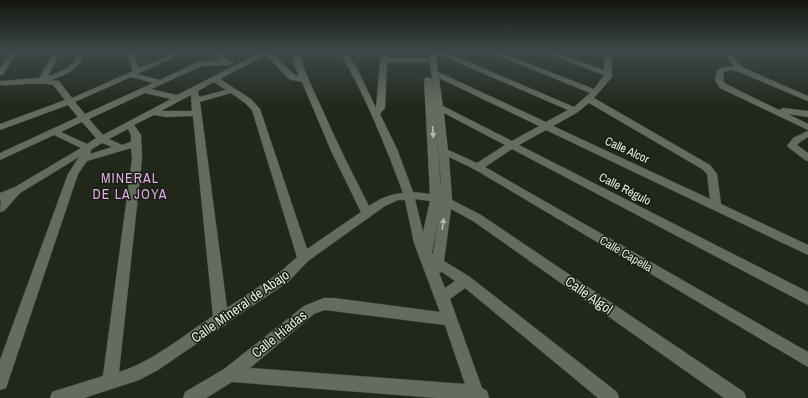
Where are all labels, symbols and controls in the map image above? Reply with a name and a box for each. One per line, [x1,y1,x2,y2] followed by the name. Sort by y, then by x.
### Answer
[429,126,436,138] one-way arrow
[602,133,652,167] street label: Calle Alcor
[93,169,167,203] district label: MINERAL DE LA JOYA
[596,169,654,209] street label: Calle Régulo
[440,218,446,230] one-way arrow
[597,232,656,276] street label: Calle Capella
[188,266,292,346] street label: Calle Mineral de Abajo
[562,272,616,318] street label: Calle Algol
[248,306,310,362] street label: Calle Híadas

